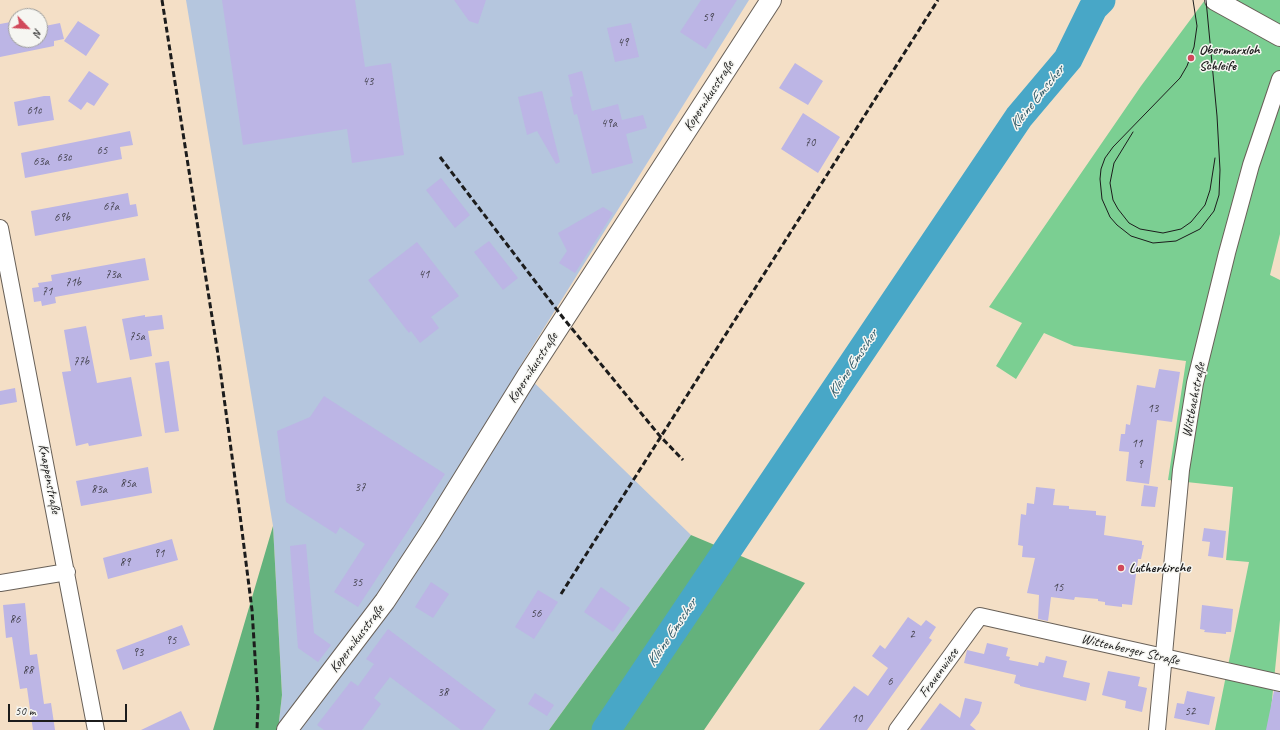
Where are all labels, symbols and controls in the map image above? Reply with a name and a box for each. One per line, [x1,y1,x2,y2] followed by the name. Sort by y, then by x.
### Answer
[8,8,48,48] north arrow
[703,11,713,25] house number: 59
[30,27,46,39] text: N
[618,36,628,50] house number: 49
[1199,42,1260,74] place label: Obermarxloh Schleife
[1186,53,1196,63] marker: Obermarxloh Schleife
[680,58,738,134] street label: Kopernikusstraße
[1006,62,1068,134] water label: Kleine Emscher
[363,75,373,89] house number: 43
[26,104,42,118] house number: 61c
[601,117,617,131] house number: 49a
[805,136,815,150] house number: 70
[97,144,107,158] house number: 65
[56,151,72,165] house number: 63c
[33,155,49,169] house number: 63a
[103,200,119,214] house number: 67a
[54,211,70,225] house number: 69b
[105,268,121,282] house number: 73a
[419,268,429,282] house number: 41
[65,276,81,290] house number: 71b
[42,285,52,299] house number: 71
[824,327,882,401] water label: Kleine Emscher
[129,330,145,344] house number: 75a
[504,330,562,406] street label: Kopernikusstraße
[73,355,89,369] house number: 77b
[1179,361,1209,439] street label: Wittbachstraße
[1148,402,1158,416] house number: 13
[1132,437,1142,451] house number: 11
[34,443,64,515] street label: Knappenstraße
[1137,458,1143,472] house number: 9
[120,477,136,491] house number: 85a
[355,481,365,495] house number: 37
[91,483,107,497] house number: 83a
[154,547,164,561] house number: 91
[120,556,130,570] house number: 89
[1129,560,1190,576] place label: Lutherkirche
[1116,563,1126,573] marker: Lutherkirche
[352,576,362,590] house number: 35
[1053,581,1063,595] house number: 15
[643,596,701,670] water label: Kleine Emscher
[326,602,388,676] street label: Kopernikusstraße
[531,607,541,621] house number: 56
[10,613,20,627] house number: 86
[909,628,915,642] house number: 2
[1079,631,1181,669] street label: Wittenberger Straße
[166,634,176,648] house number: 95
[915,645,963,701] street label: Frauenwiese
[133,646,143,660] house number: 93
[23,664,33,678] house number: 88
[887,675,893,689] house number: 6
[438,686,448,700] house number: 38
[10,696,129,722] scale bar
[15,703,35,719] text: 50 m
[1185,705,1195,719] house number: 52
[852,712,862,726] house number: 10

